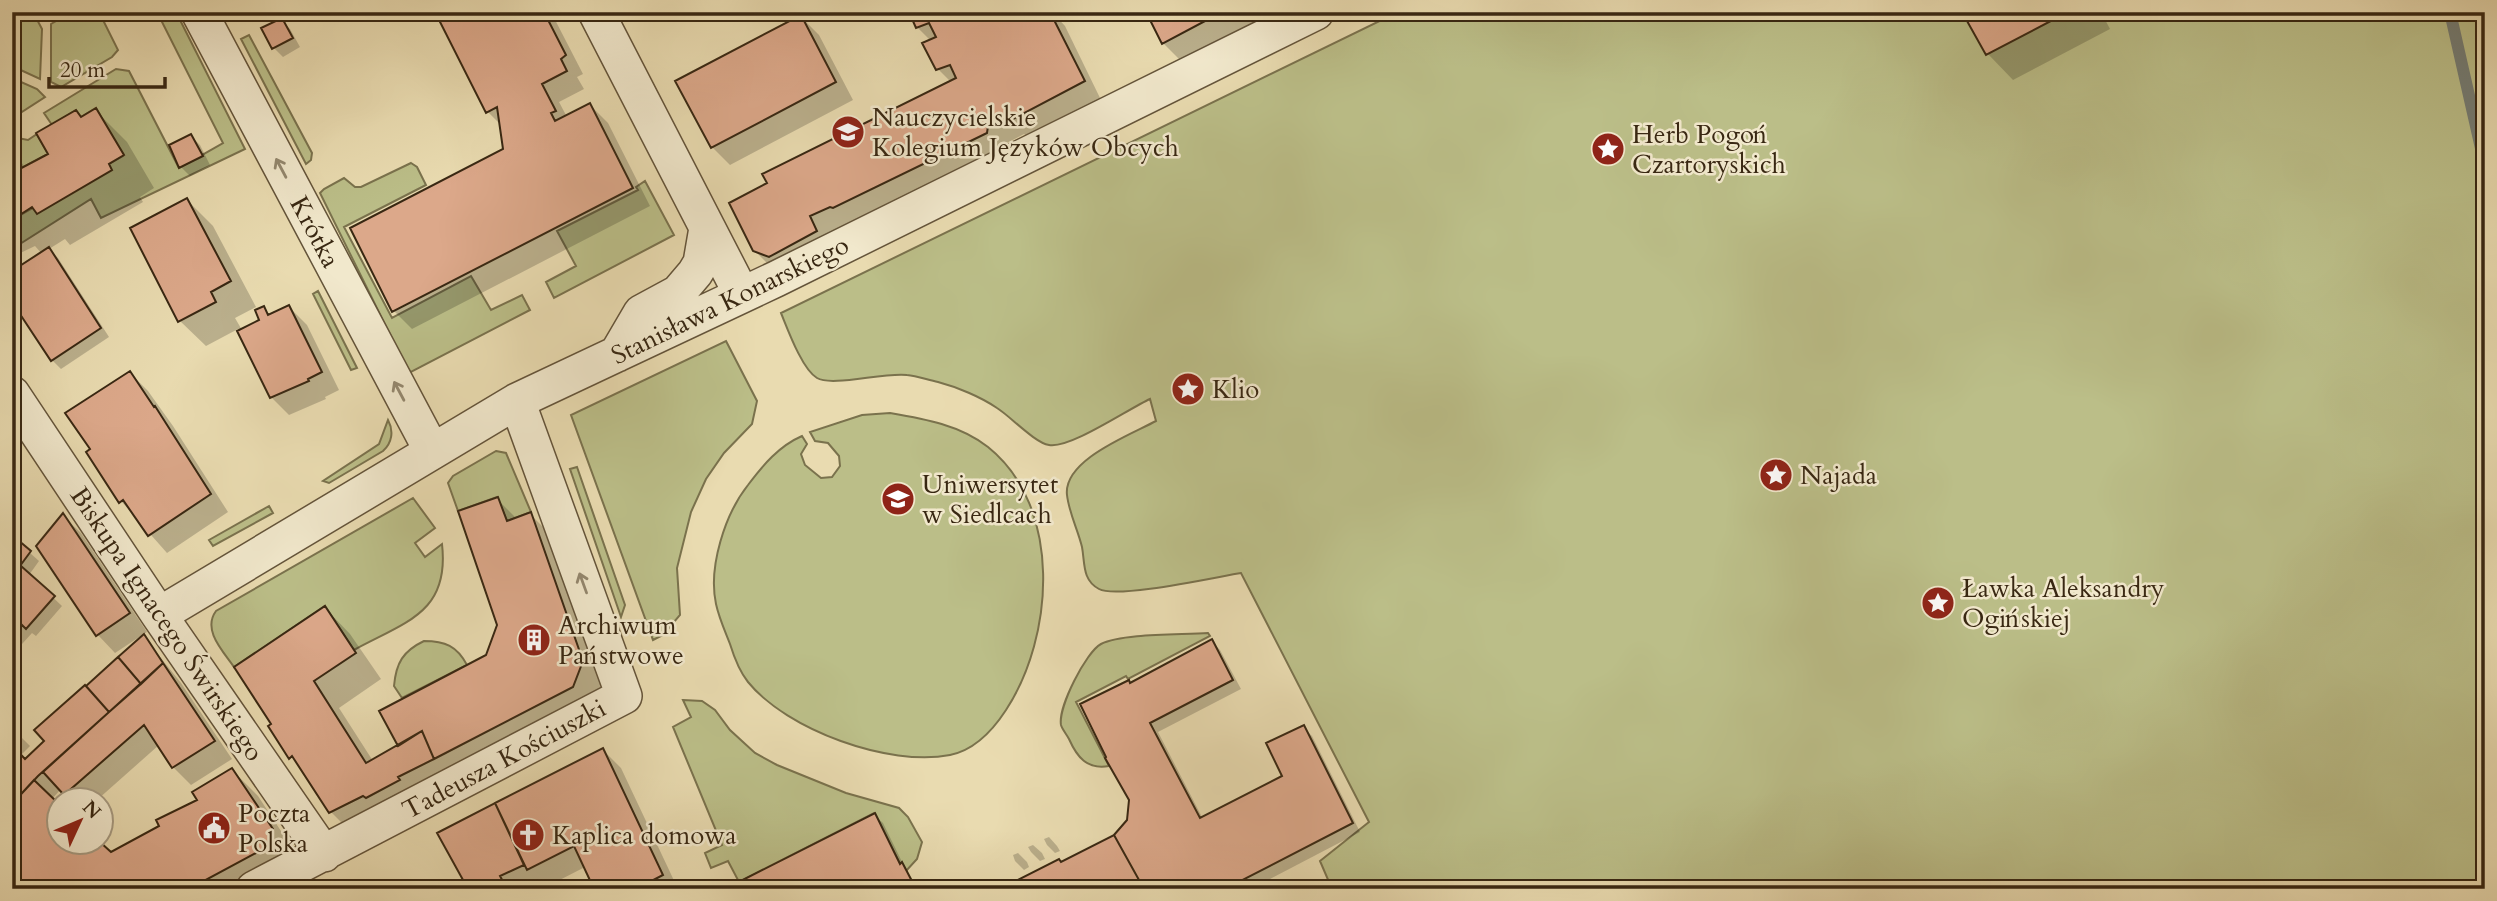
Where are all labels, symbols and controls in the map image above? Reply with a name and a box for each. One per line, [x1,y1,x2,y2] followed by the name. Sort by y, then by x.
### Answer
[49,46,164,90] scale bar
[60,56,105,85] text: 20 m
[872,100,1179,165] place label: Nauczycielskie Kolegium Języków Obcych
[829,113,867,151] school or university icon: Nauczycielskie Kolegium Języków Obcych
[1632,117,1786,182] place label: Herb Pogoń Czartoryskich
[1589,130,1627,168] place icon: Herb Pogoń Czartoryskich
[274,159,288,179] one-way arrow
[282,190,348,274] street label: Krótka
[605,227,855,373] street label: Stanisława Konarskiego
[1169,370,1207,408] place icon: Klio
[1212,372,1259,407] place label: Klio
[392,381,406,402] one-way arrow
[1757,456,1795,494] place icon: Najada
[1800,458,1877,493] place label: Najada
[922,467,1058,532] place label: Uniwersytet w Siedlcach
[62,480,272,768] street label: Biskupa Ignacego Świrskiego
[879,480,917,518] school or university icon: Uniwersytet w Siedlcach
[1962,571,2165,636] place label: Ławka Aleksandry Ogińskiej
[576,572,588,594] one-way arrow
[1919,584,1957,622] place icon: Ławka Aleksandry Ogińskiej
[558,608,684,673] place label: Archiwum Państwowe
[515,621,553,659] building icon: Archiwum Państwowe
[396,691,612,827] street label: Tadeusza Kościuszki
[46,786,116,856] north arrow
[76,795,107,825] text: N
[238,796,310,861] place label: Poczta Polska
[195,809,233,847] public building icon: Poczta Polska
[509,816,547,854] church icon: Kaplica domowa
[552,818,736,853] place label: Kaplica domowa

